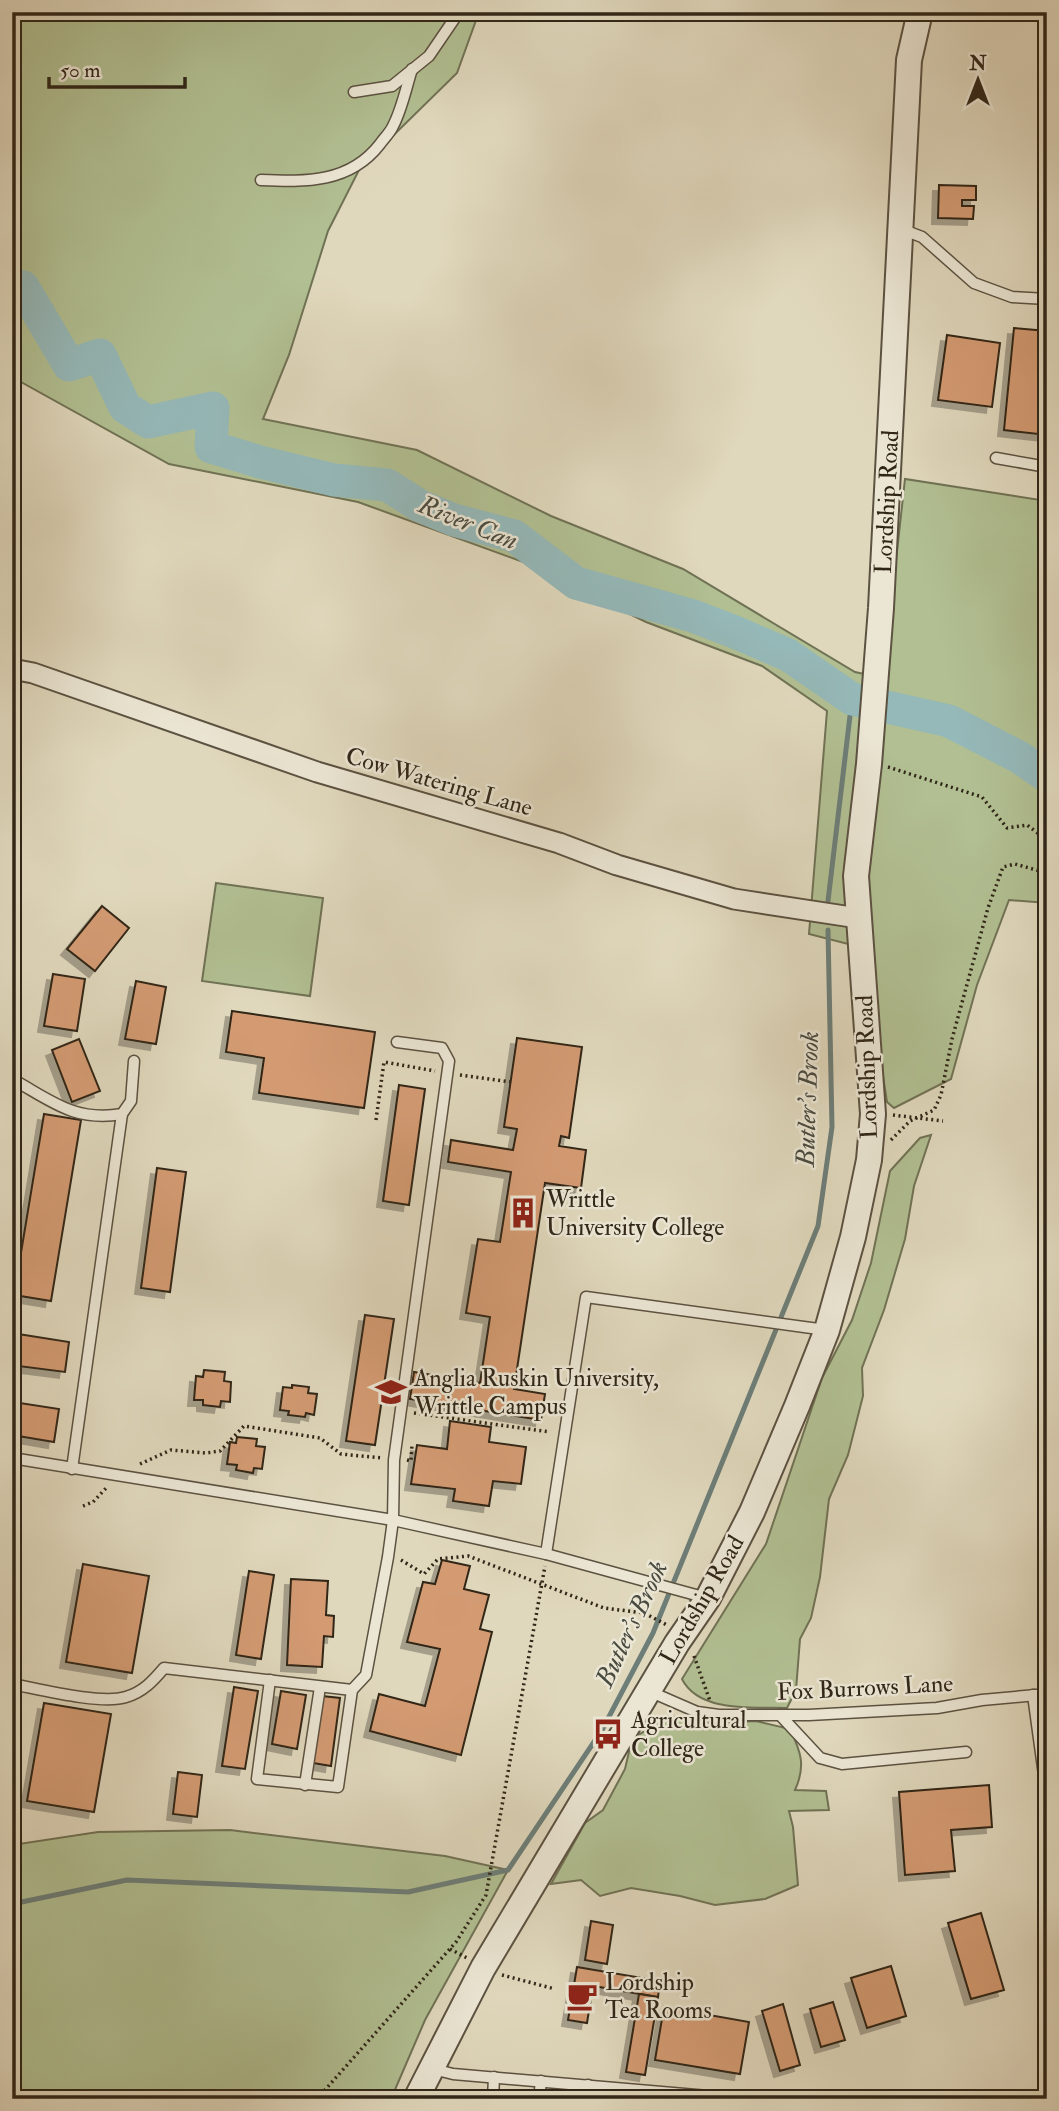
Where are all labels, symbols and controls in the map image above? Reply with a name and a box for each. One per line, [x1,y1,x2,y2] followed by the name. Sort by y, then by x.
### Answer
[49,46,186,90] scale bar
[944,46,1014,116] north arrow
[968,52,987,76] text: N
[60,57,101,84] text: 50 m
[868,429,906,575] street label: Lordship Road
[413,488,522,557] water label: River Can
[342,740,536,824] street label: Cow Watering Lane
[849,994,885,1140] street label: Lordship Road
[790,1031,826,1169] water label: Butler's Brook
[545,1184,724,1243] place label: Writtle University College
[506,1196,540,1230] building icon: Writtle University College
[413,1363,659,1422] place label: Anglia Ruskin University, Writtle Campus
[374,1375,408,1409] school or university icon: Anglia Ruskin University, Writtle Campus
[653,1530,752,1670] street label: Lordship Road
[588,1556,675,1694] water label: Butler's Brook
[776,1668,954,1708] street label: Fox Burrows Lane
[630,1705,747,1764] place label: Agricultural College
[591,1717,625,1751] bus stop icon: Agricultural College
[605,1967,712,2026] place label: Lordship Tea Rooms
[565,1979,599,2013] cafe icon: Lordship Tea Rooms

